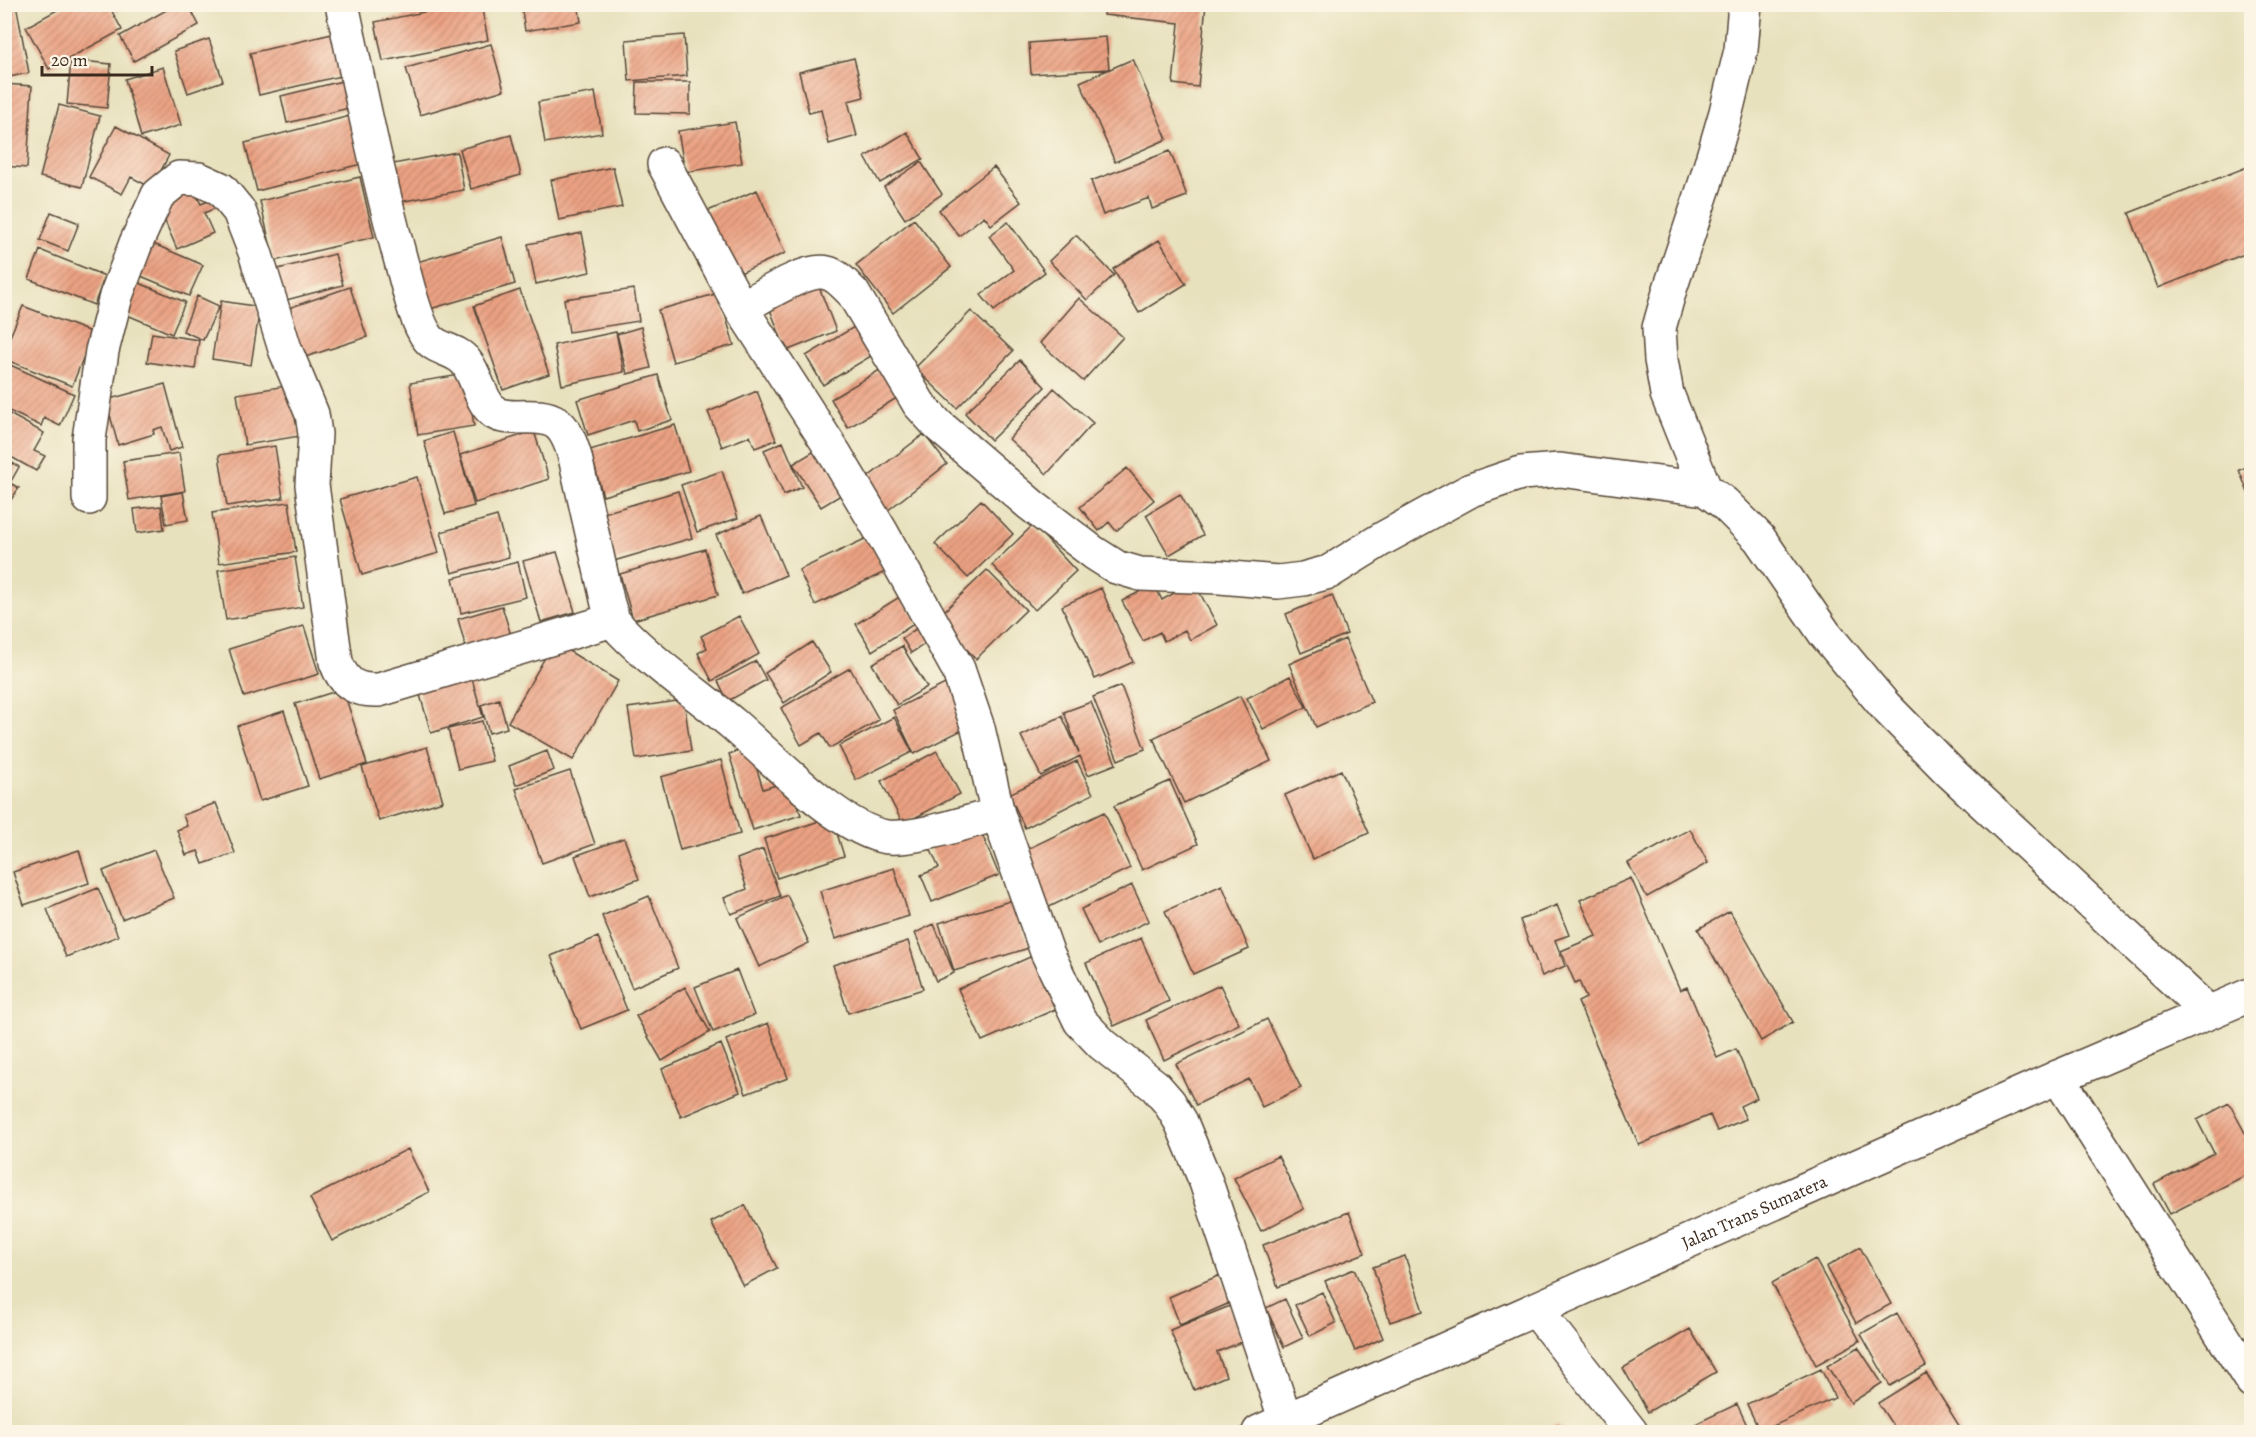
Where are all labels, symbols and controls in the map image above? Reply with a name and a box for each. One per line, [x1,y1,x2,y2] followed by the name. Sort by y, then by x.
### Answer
[42,39,152,77] scale bar
[51,48,88,72] text: 20 m
[1678,1169,1831,1255] street label: Jalan Trans Sumatera

